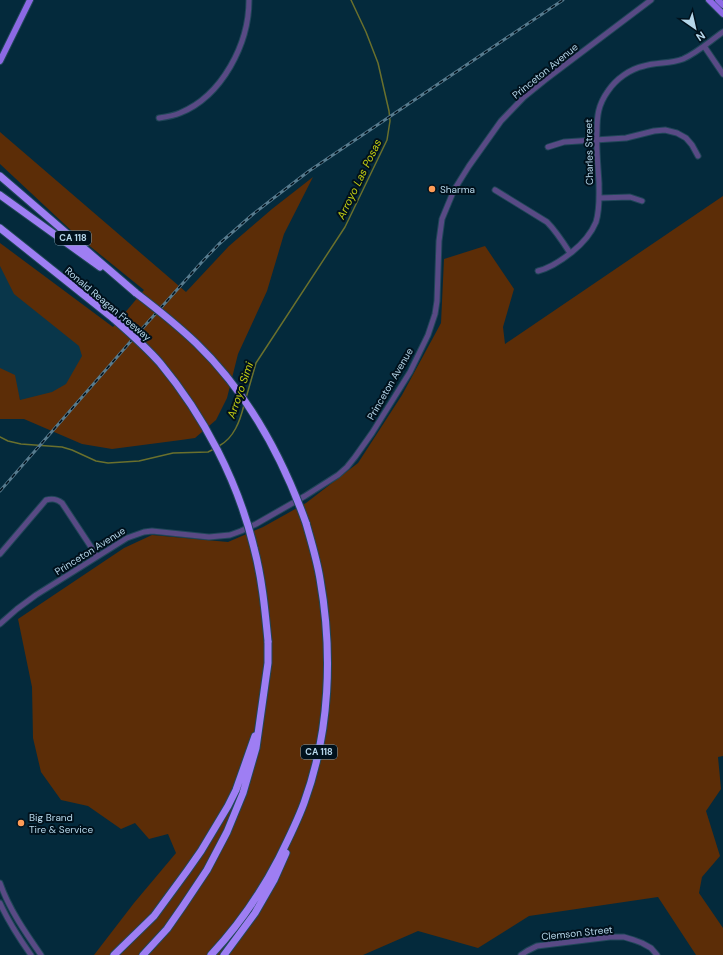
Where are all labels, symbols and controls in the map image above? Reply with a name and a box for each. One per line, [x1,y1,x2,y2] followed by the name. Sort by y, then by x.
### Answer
[675,8,715,48] north arrow
[693,28,708,44] text: N
[509,40,581,102] street label: Princeton Avenue
[582,119,596,185] street label: Charles Street
[333,136,385,222] water label: Arroyo Las Posas
[440,183,475,196] place label: Sharma
[427,184,437,194] marker: Sharma
[55,231,91,245] road number: CA 118
[62,264,154,344] street label: Ronald Reagan Freeway
[364,345,416,422] street label: Princeton Avenue
[224,360,256,421] water label: Arroyo Simi
[52,524,128,578] street label: Princeton Avenue
[301,745,337,759] road number: CA 118
[29,811,93,836] place label: Big Brand Tire & Service
[16,818,26,828] marker: Big Brand Tire & Service
[541,923,613,943] street label: Clemson Street

